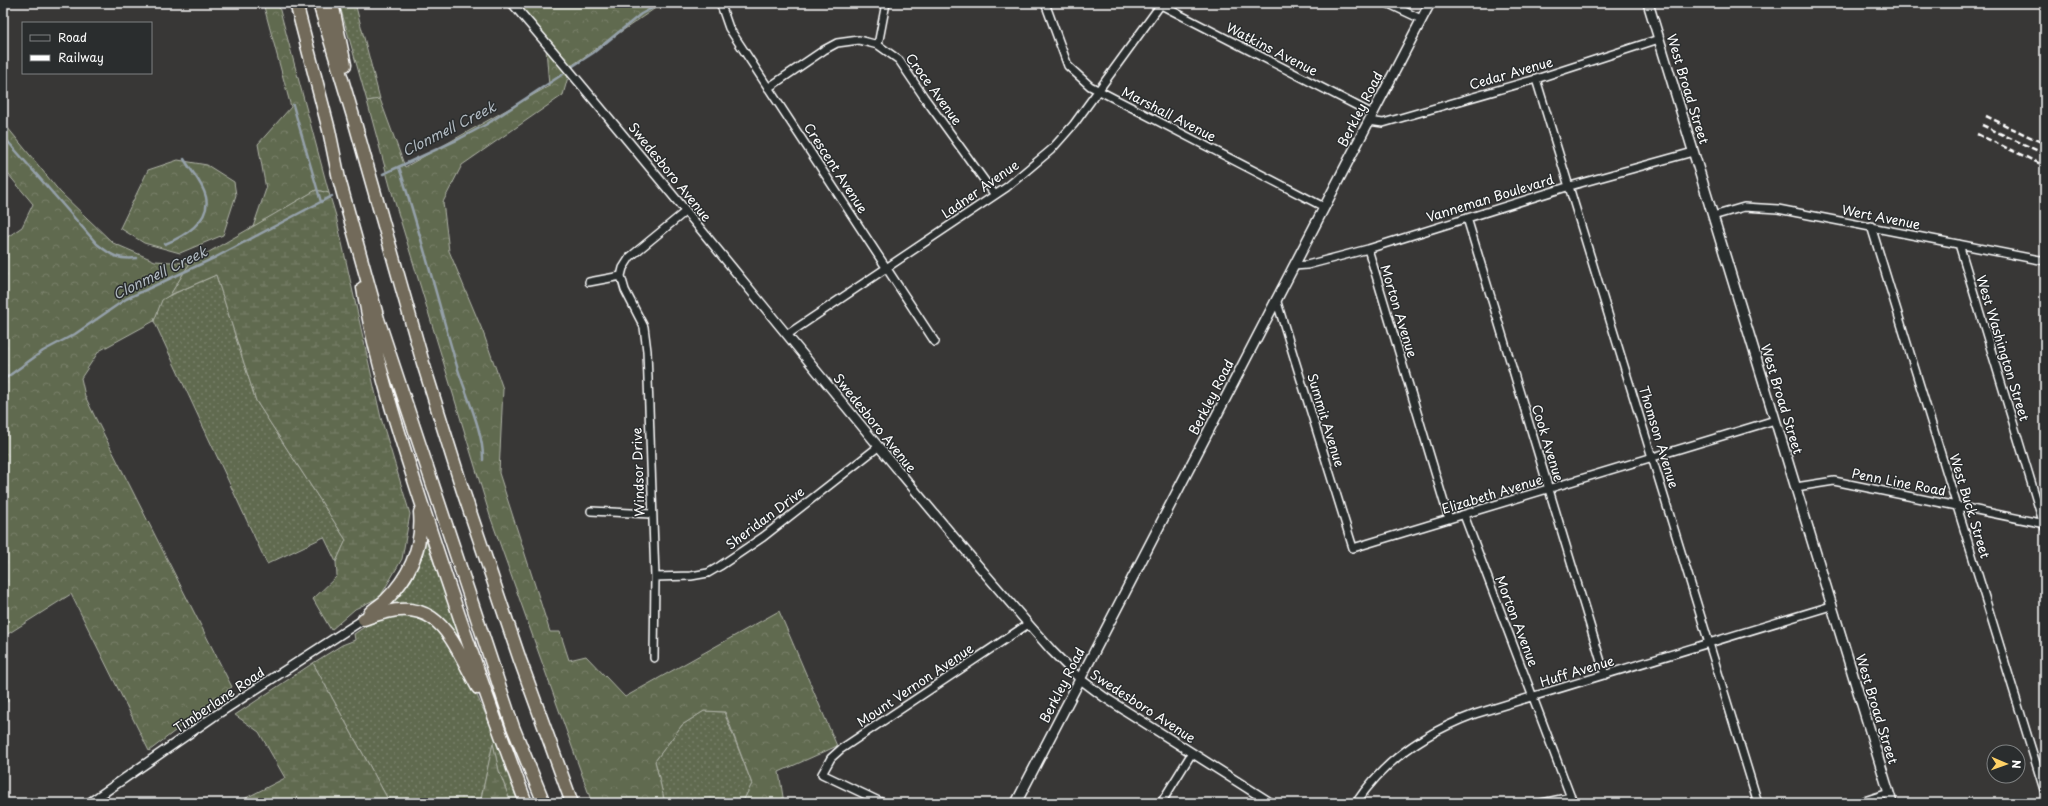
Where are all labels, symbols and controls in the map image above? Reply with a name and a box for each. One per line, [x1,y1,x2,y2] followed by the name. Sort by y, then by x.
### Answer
[1223,17,1321,80] street label: Watkins Avenue
[22,22,152,74] legend
[58,28,87,46] text: Road
[1663,31,1714,146] street label: West Broad Street
[58,48,104,66] text: Railway
[902,49,967,129] street label: Croce Avenue
[1467,52,1555,94] street label: Cedar Avenue
[1332,68,1387,150] street label: Berkley Road
[1119,82,1220,146] street label: Marshall Avenue
[398,95,501,161] water label: Clonmell Creek
[625,118,716,225] street label: Swedesboro Avenue
[800,119,873,217] street label: Crescent Avenue
[937,155,1022,222] street label: Ladner Avenue
[1424,169,1556,226] street label: Vanneman Boulevard
[1840,200,1922,233] street label: Wert Avenue
[109,240,212,305] water label: Clonmell Creek
[1376,262,1423,360] street label: Morton Avenue
[1972,273,2035,423] street label: West Washington Street
[1757,341,1808,456] street label: West Broad Street
[1183,356,1238,438] street label: Berkley Road
[830,369,921,476] street label: Swedesboro Avenue
[1303,371,1350,469] street label: Summit Avenue
[1635,383,1684,490] street label: Thomson Avenue
[1528,402,1569,484] street label: Cook Avenue
[626,427,649,517] street label: Windsor Drive
[1946,451,1995,561] street label: West Buck Street
[1850,463,1948,500] street label: Penn Line Road
[1439,469,1545,518] street label: Elizabeth Avenue
[721,482,808,553] street label: Sheridan Drive
[1491,573,1544,669] street label: Morton Avenue
[853,638,977,731] street label: Mount Vernon Avenue
[1034,644,1089,726] street label: Berkley Road
[1537,650,1616,691] street label: Huff Avenue
[1852,651,1903,766] street label: West Broad Street
[170,662,268,737] street label: Timberlane Road
[1087,664,1200,747] street label: Swedesboro Avenue
[1986,744,2026,784] north arrow
[2008,760,2025,769] text: N

